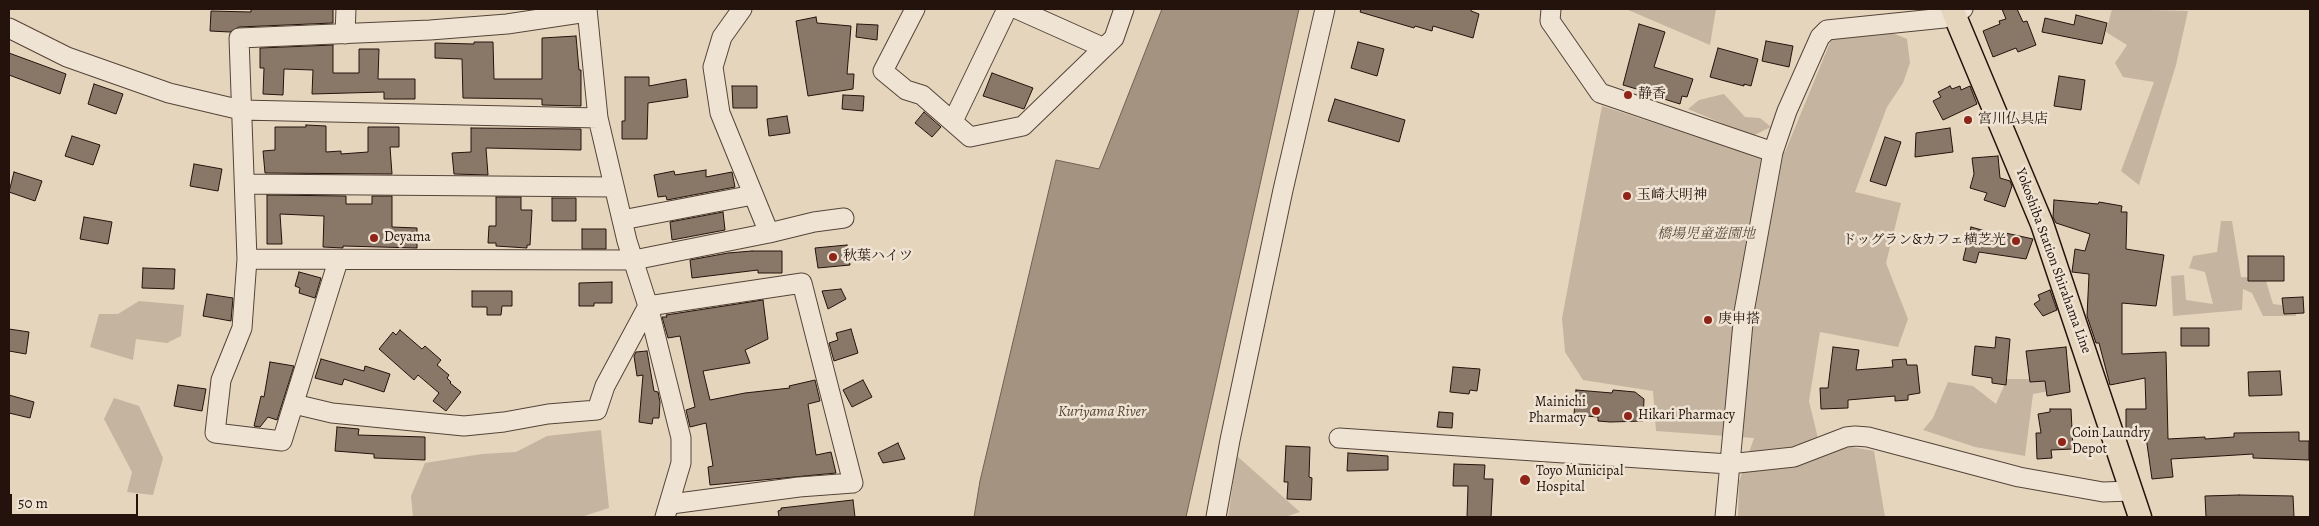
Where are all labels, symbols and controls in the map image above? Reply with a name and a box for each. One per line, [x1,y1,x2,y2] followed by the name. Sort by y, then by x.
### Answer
[1638,87,1666,103] place label: 静香
[1622,89,1634,101] marker: 静香
[1978,112,2048,128] place label: 宮川仏具店
[1962,114,1974,126] marker: 宮川仏具店
[2012,166,2094,356] street label: Yokoshiba Station Shirahama Line
[1637,188,1707,204] place label: 玉崎大明神
[1621,190,1633,202] marker: 玉崎大明神
[1657,227,1755,243] park label: 橋場児童遊園地
[384,230,431,246] place label: Deyama
[368,232,380,244] marker: Deyama
[1842,233,2006,249] place label: ドッグラン&カフェ横芝光
[2010,235,2022,247] marker: ドッグラン&カフェ横芝光
[843,249,913,265] place label: 秋葉ハイツ
[827,251,839,263] marker: 秋葉ハイツ
[1718,312,1760,328] place label: 庚申搭
[1702,314,1714,326] marker: 庚申搭
[1529,395,1586,428] place label: Mainichi Pharmacy
[1058,403,1146,421] water label: Kuriyama River
[1590,405,1602,417] marker: Mainichi Pharmacy
[1638,408,1735,424] place label: Hikari Pharmacy
[1622,410,1634,422] marker: Hikari Pharmacy
[2072,426,2150,458] place label: Coin Laundry Depot
[2056,436,2068,448] marker: Coin Laundry Depot
[1536,464,1623,497] place label: Toyo Municipal Hospital
[1518,473,1532,487] marker: Toyo Municipal Hospital
[12,484,140,516] scale bar
[18,493,48,513] text: 50 m

